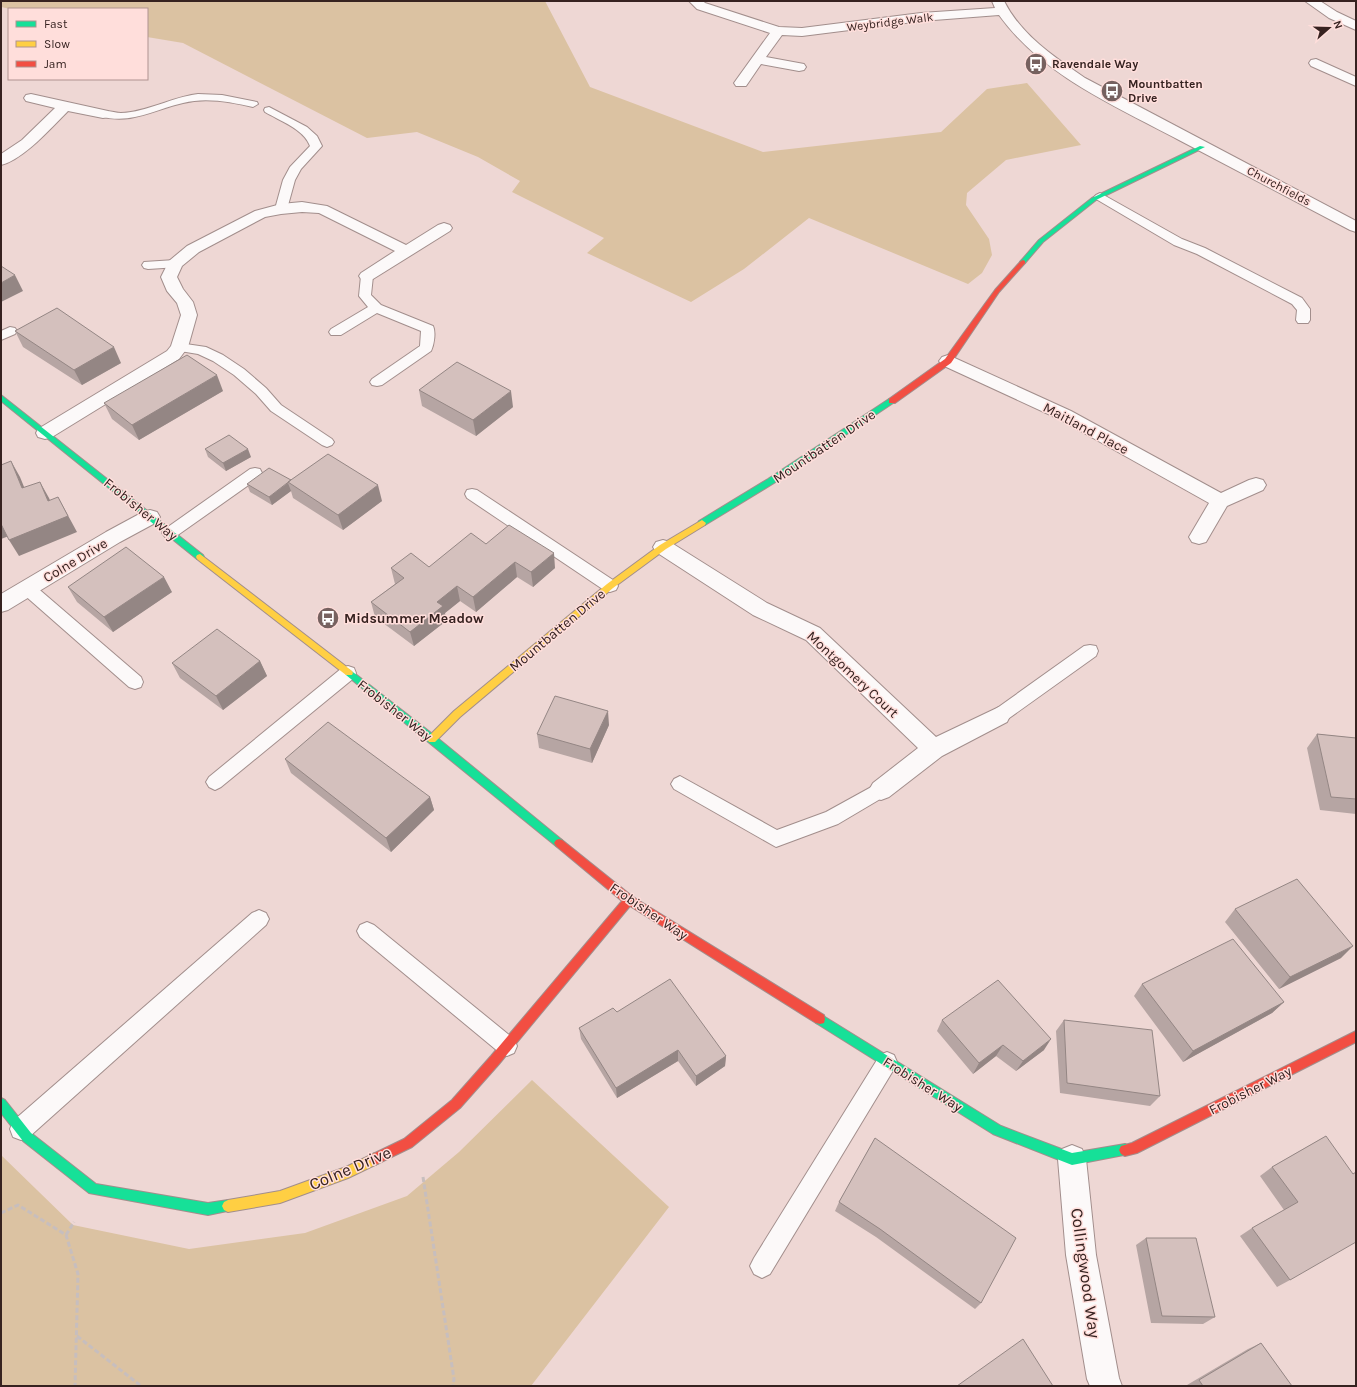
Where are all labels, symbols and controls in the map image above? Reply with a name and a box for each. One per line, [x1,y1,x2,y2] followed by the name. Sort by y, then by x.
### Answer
[8,8,148,80] legend
[1309,8,1349,48] north arrow
[846,10,934,34] street label: Weybridge Walk
[44,17,68,31] text: Fast
[1330,19,1345,31] text: N
[44,37,70,51] text: Slow
[1023,51,1049,77] bus stop icon: Ravendale Way
[44,57,67,71] text: Jam
[1052,57,1138,71] place label: Ravendale Way
[1128,77,1203,105] place label: Mountbatten Drive
[1099,78,1125,104] bus stop icon: Mountbatten Drive
[1245,163,1313,209] street label: Churchfields
[1040,399,1131,458] street label: Maitland Place
[770,406,879,487] street label: Mountbatten Drive
[100,474,181,545] street label: Frobisher Way
[40,535,110,586] street label: Colne Drive
[506,585,609,675] street label: Mountbatten Drive
[315,605,341,631] bus stop icon: Midsummer Meadow
[344,610,484,627] place label: Midsummer Meadow
[803,628,902,721] street label: Montgomery Court
[354,676,436,745] street label: Frobisher Way
[607,879,691,944] street label: Frobisher Way
[880,1053,966,1116] street label: Frobisher Way
[1206,1062,1295,1118] street label: Frobisher Way
[306,1142,394,1194] street label: Colne Drive
[1067,1207,1105,1339] street label: Collingwood Way

